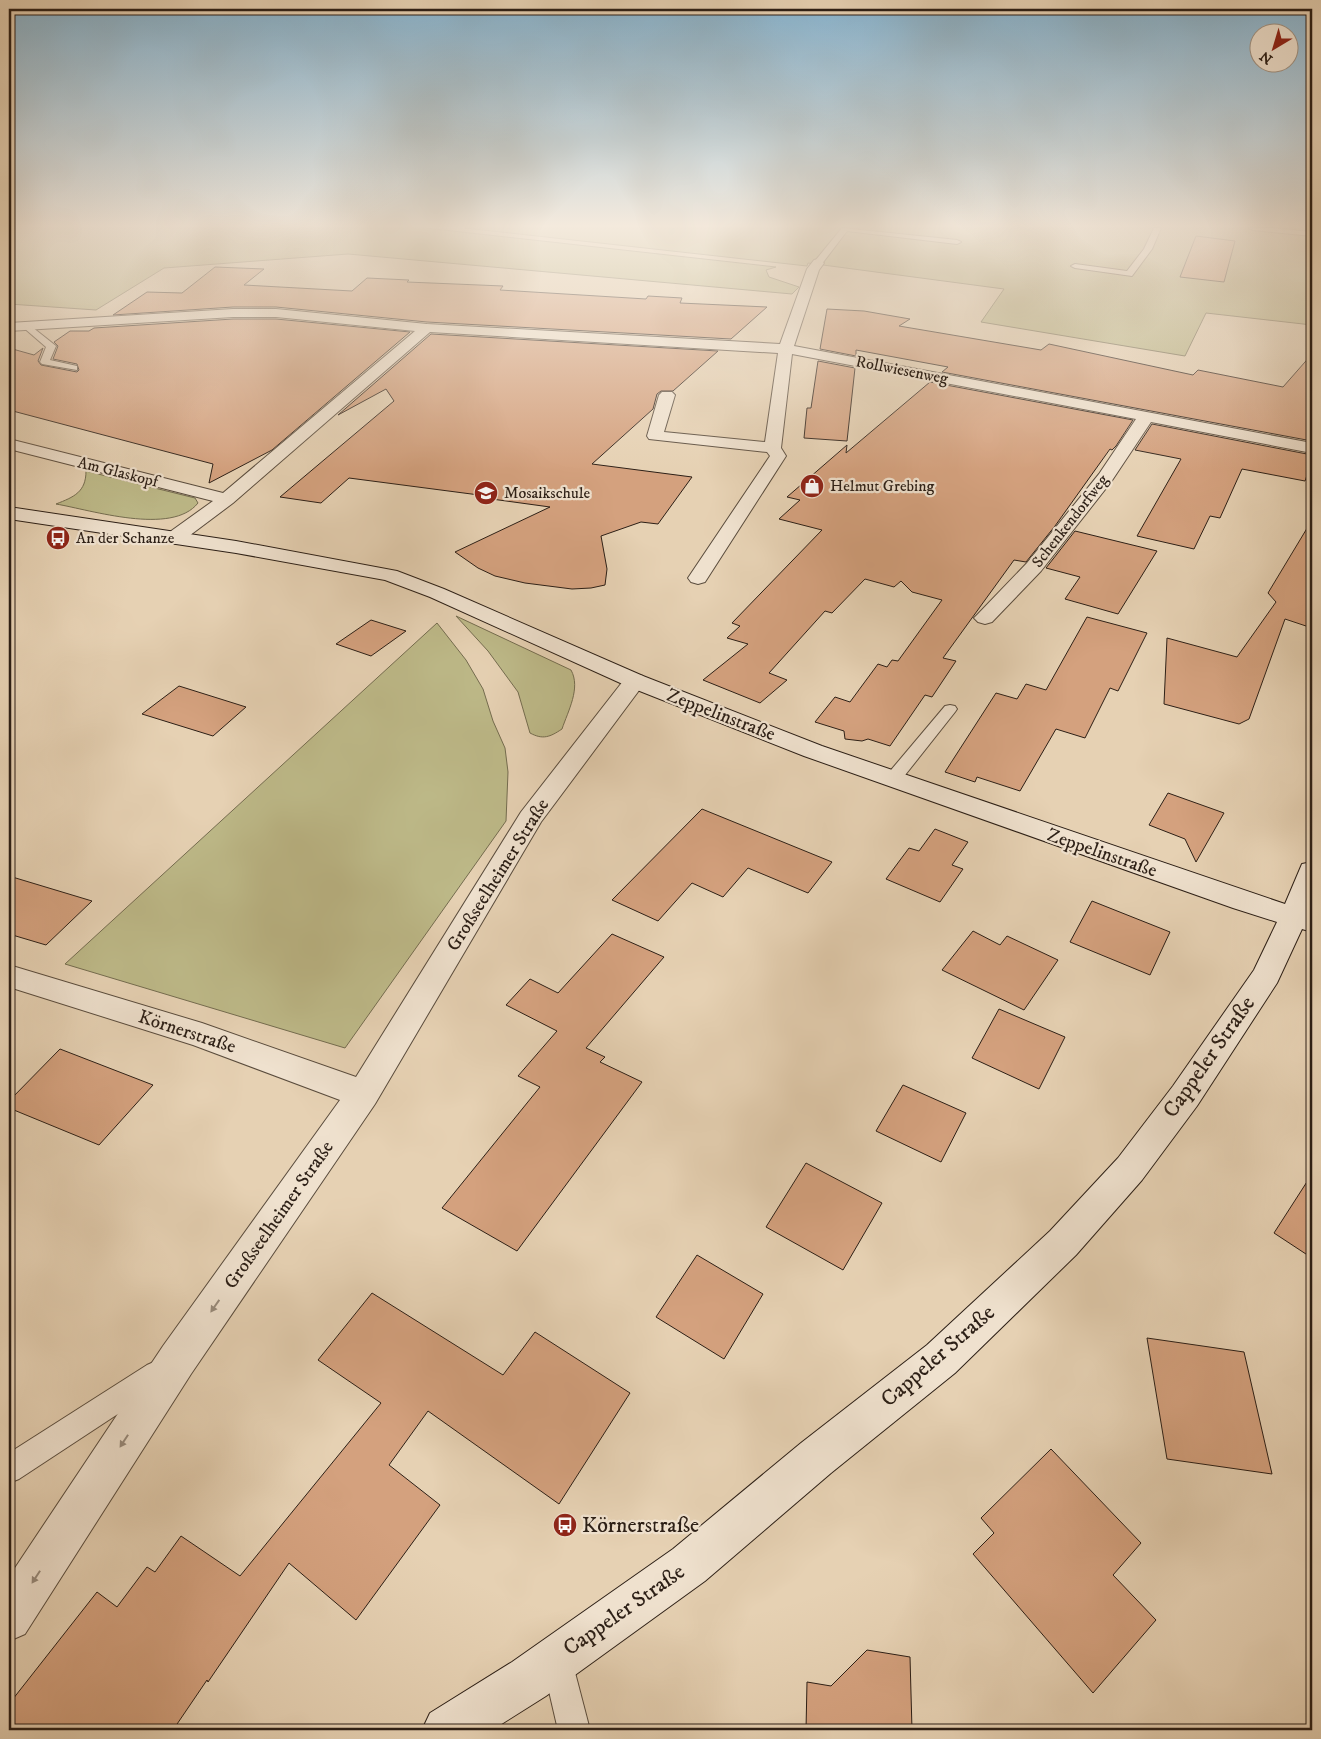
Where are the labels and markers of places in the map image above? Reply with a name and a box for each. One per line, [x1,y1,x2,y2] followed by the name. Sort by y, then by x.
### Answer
[799,473,825,499] shop icon: Helmut Grebing
[830,476,935,496] place label: Helmut Grebing
[473,480,499,506] school or university icon: Mosaikschule
[504,483,590,503] place label: Mosaikschule
[45,525,71,551] bus stop icon: An der Schanze
[76,528,175,548] place label: An der Schanze
[552,1512,578,1538] bus stop icon: Körnerstraße
[582,1512,699,1539] place label: Körnerstraße

